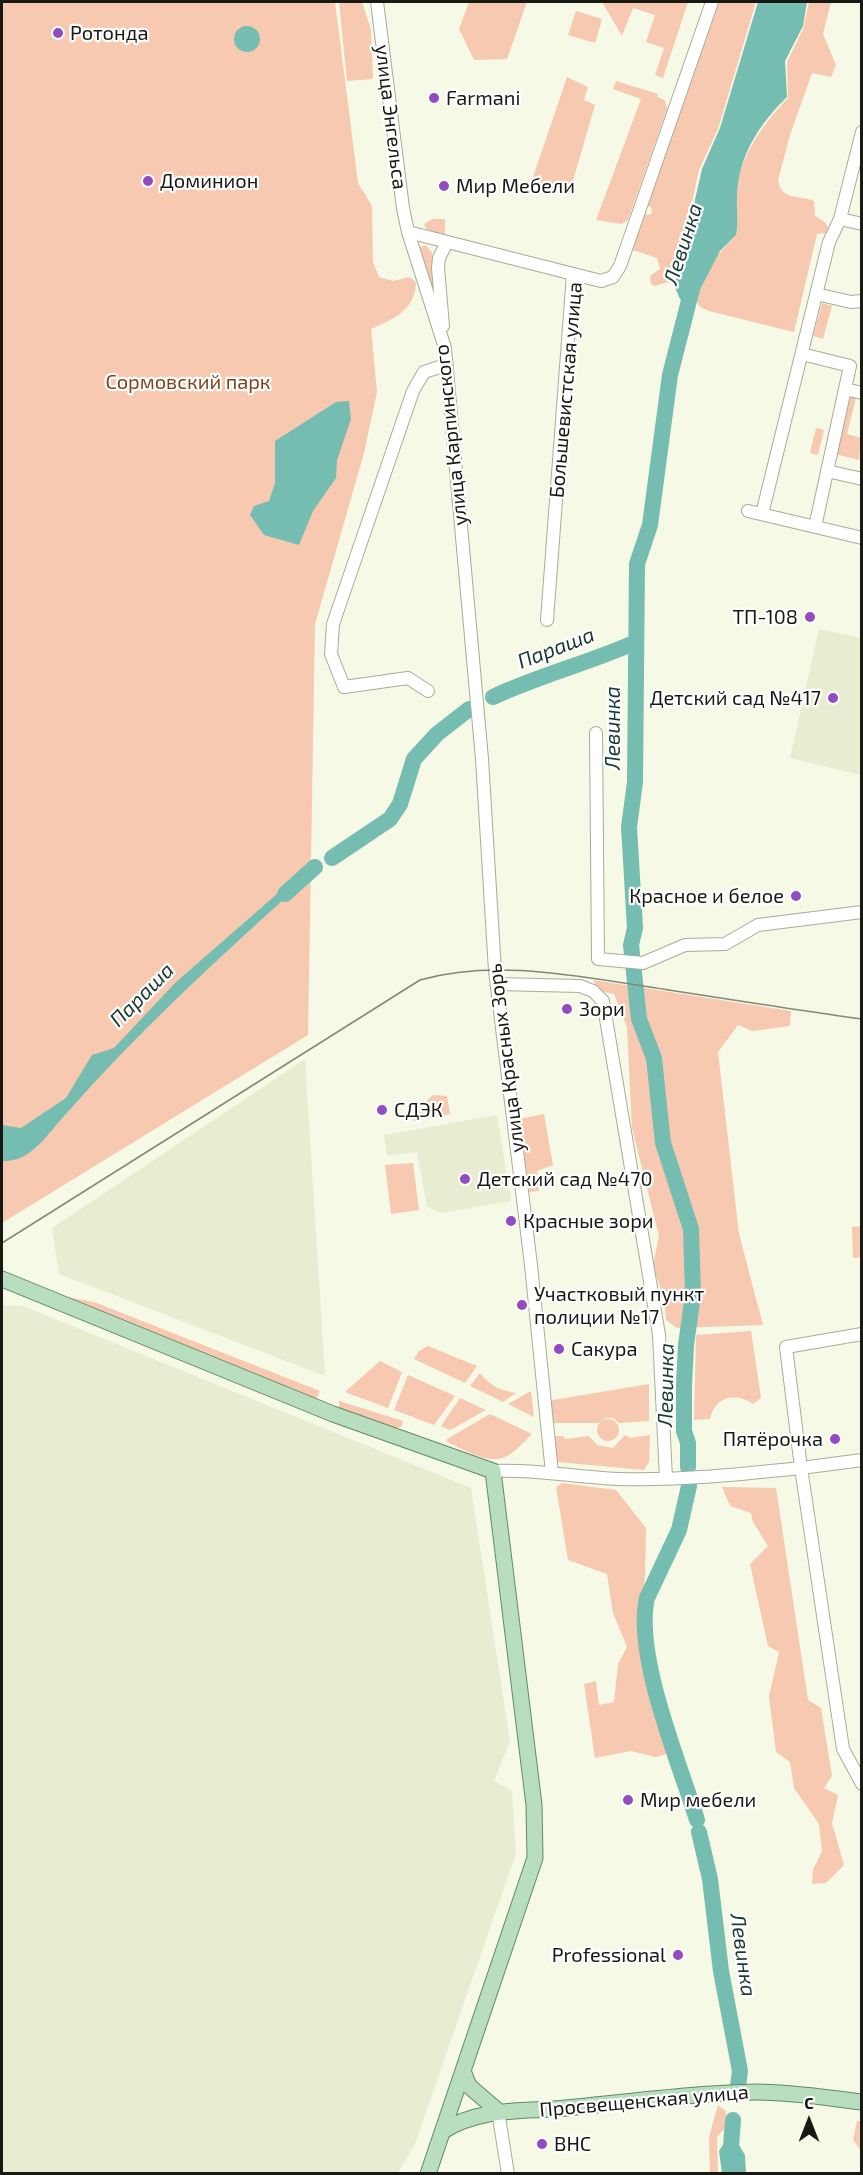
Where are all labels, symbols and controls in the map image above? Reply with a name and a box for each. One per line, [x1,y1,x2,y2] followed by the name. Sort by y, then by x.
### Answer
[70,21,148,45] place label: Ротонда
[51,26,65,40] marker: Ротонда
[370,43,412,191] street label: улица Энгельса
[446,86,520,110] place label: Farmani
[427,91,441,105] marker: Farmani
[160,169,258,193] place label: Доминион
[141,174,155,188] marker: Доминион
[456,174,575,198] place label: Мир Мебели
[437,179,451,193] marker: Мир Мебели
[658,200,708,288] water label: Левинка
[545,281,587,499] street label: Большевистская улица
[430,343,472,527] street label: улица Карпинского
[105,370,271,394] park label: Сормовский парк
[733,605,798,629] place label: ТП-108
[803,610,817,624] marker: ТП-108
[514,622,598,674] water label: Параша
[600,686,626,770] water label: Левинка
[650,686,821,710] place label: Детский сад №417
[826,691,840,705] marker: Детский сад №417
[629,884,784,908] place label: Красное и белое
[789,889,803,903] marker: Красное и белое
[105,958,179,1032] water label: Параша
[482,962,530,1154] street label: улица Красных Зорь
[579,997,625,1021] place label: Зори
[560,1002,574,1016] marker: Зори
[394,1098,443,1122] place label: СДЭК
[375,1103,389,1117] marker: СДЭК
[477,1167,652,1191] place label: Детский сад №470
[458,1172,472,1186] marker: Детский сад №470
[523,1209,654,1233] place label: Красные зори
[504,1214,518,1228] marker: Красные зори
[534,1282,704,1329] place label: Участковый пункт полиции №17
[515,1298,529,1312] marker: Участковый пункт полиции №17
[571,1337,637,1361] place label: Сакура
[552,1342,566,1356] marker: Сакура
[653,1343,679,1427] water label: Левинка
[723,1427,823,1451] place label: Пятёрочка
[828,1432,842,1446] marker: Пятёрочка
[640,1788,756,1812] place label: Мир мебели
[621,1793,635,1807] marker: Мир мебели
[725,1912,761,1998] water label: Левинка
[552,1943,666,1967] place label: Professional
[671,1948,685,1962] marker: Professional
[538,2080,750,2122] street label: Просвещенская улица
[779,2091,839,2151] north arrow
[804,2093,814,2112] text: С
[554,2132,591,2156] place label: ВНС
[535,2137,549,2151] marker: ВНС

